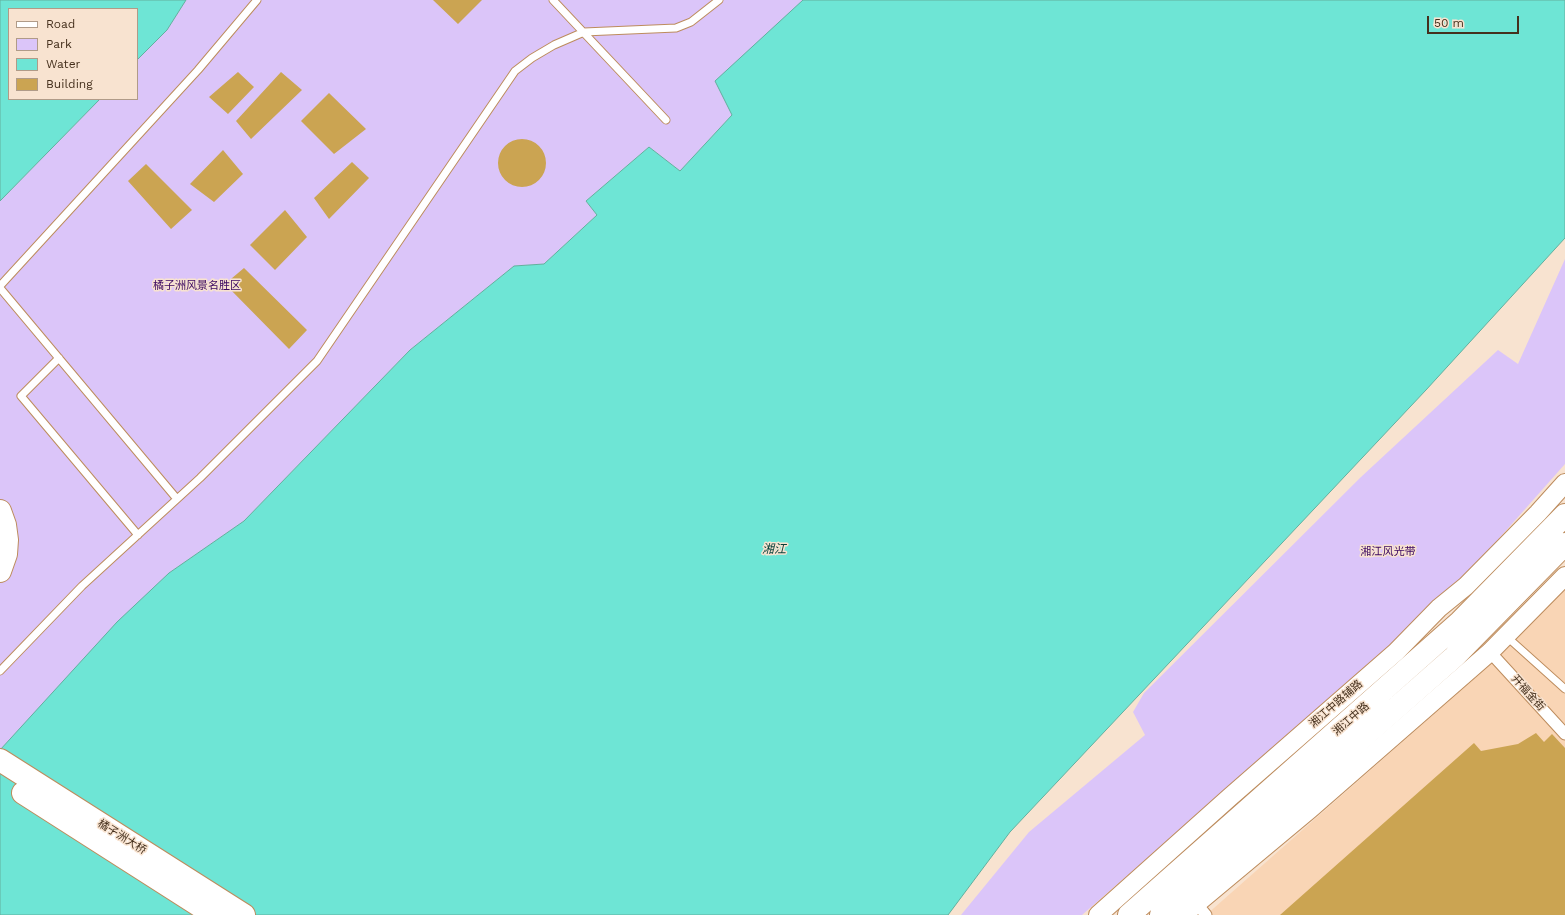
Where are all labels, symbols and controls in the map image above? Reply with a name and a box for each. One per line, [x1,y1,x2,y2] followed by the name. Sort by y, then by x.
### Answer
[8,8,138,100] legend
[1429,8,1521,34] scale bar
[1434,16,1464,30] text: 50 m
[46,17,75,31] text: Road
[46,37,72,51] text: Park
[46,57,80,71] text: Water
[46,77,93,91] text: Building
[153,279,241,293] park label: 橘子洲风景名胜区
[762,542,786,556] water label: 湘江
[1361,545,1415,559] park label: 湘江风光带
[1508,672,1548,714] street label: 开福金街
[1307,677,1365,731] street label: 湘江中路辅路
[1330,700,1372,738] street label: 湘江中路
[95,817,149,857] street label: 橘子洲大桥

